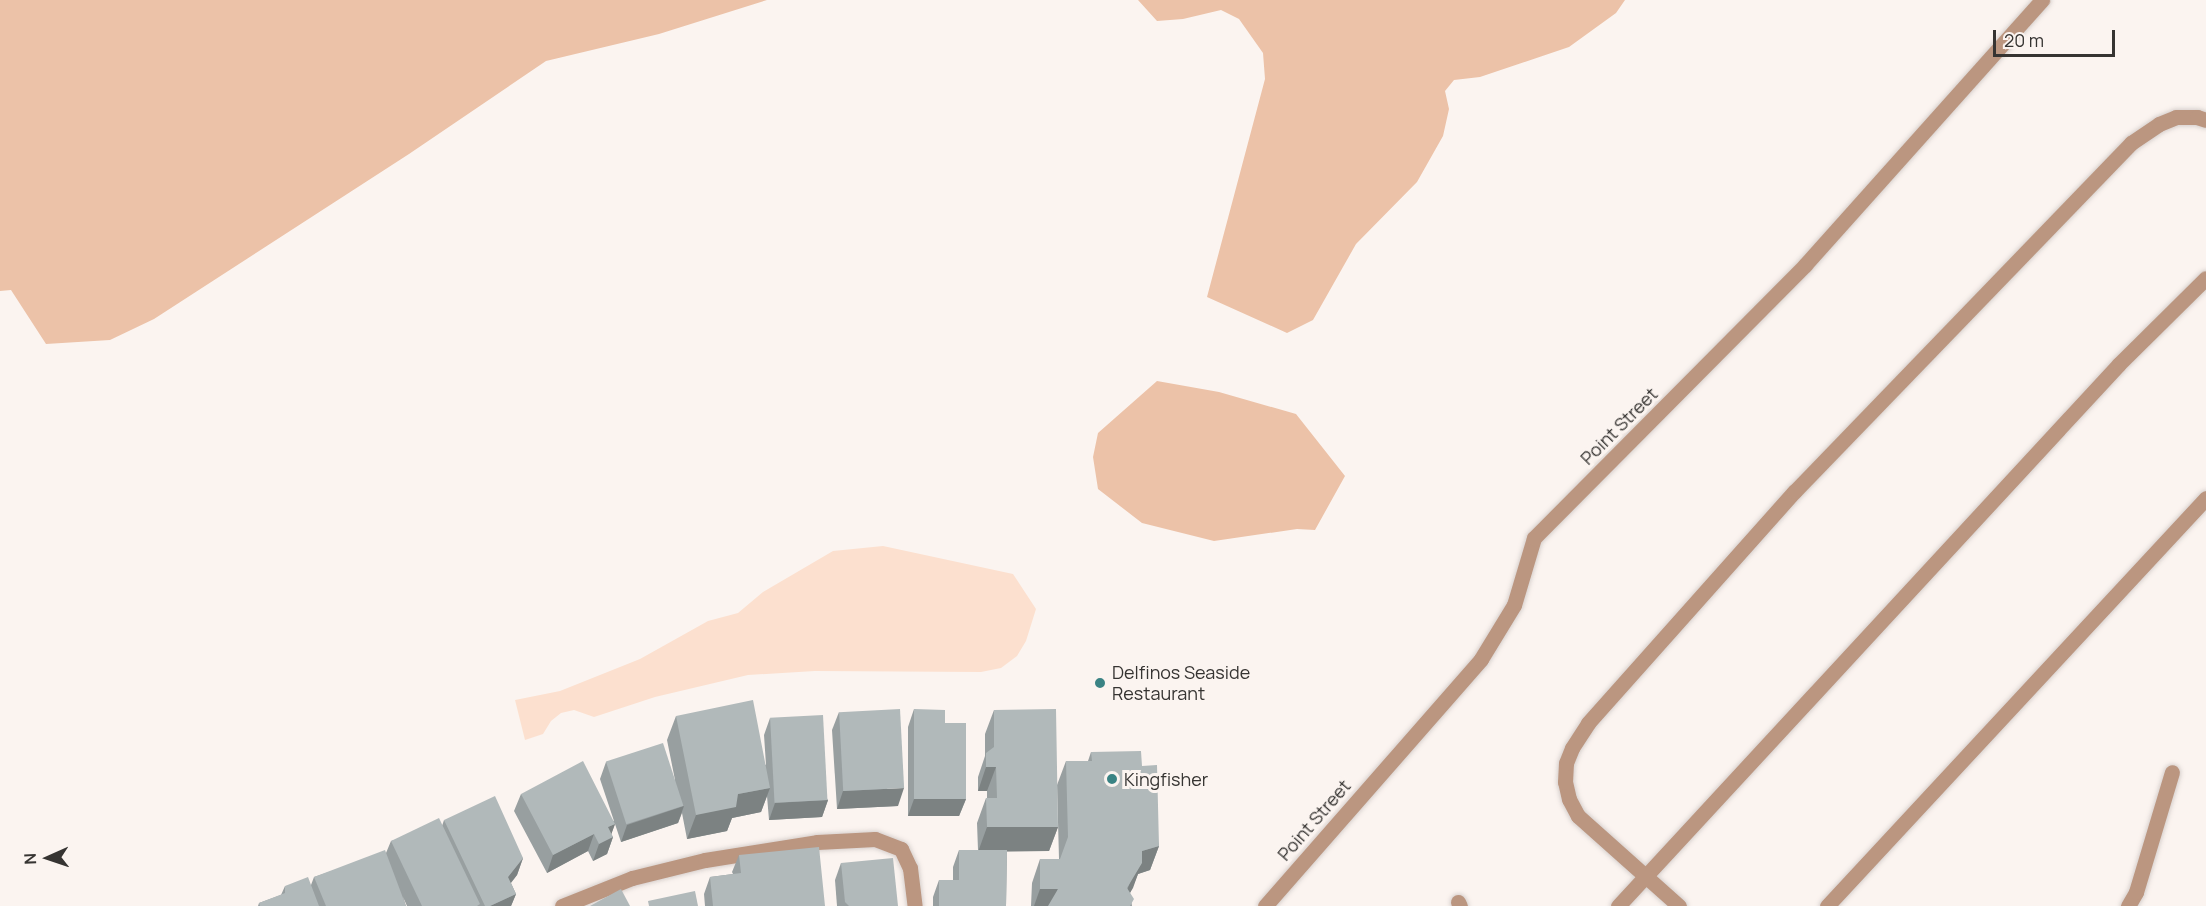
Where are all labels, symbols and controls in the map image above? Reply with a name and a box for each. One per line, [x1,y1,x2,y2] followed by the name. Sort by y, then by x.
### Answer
[1996,18,2118,56] scale bar
[2004,28,2044,52] text: 20 m
[1576,383,1662,469] street label: Point Street
[1112,662,1250,704] place label: Delfinos Seaside Restaurant
[1093,676,1107,690] marker: Delfinos Seaside Restaurant
[1124,768,1208,790] place label: Kingfisher
[1105,772,1119,786] marker: Kingfisher
[1273,775,1355,865] street label: Point Street
[18,828,78,888] north arrow
[19,853,41,865] text: N

